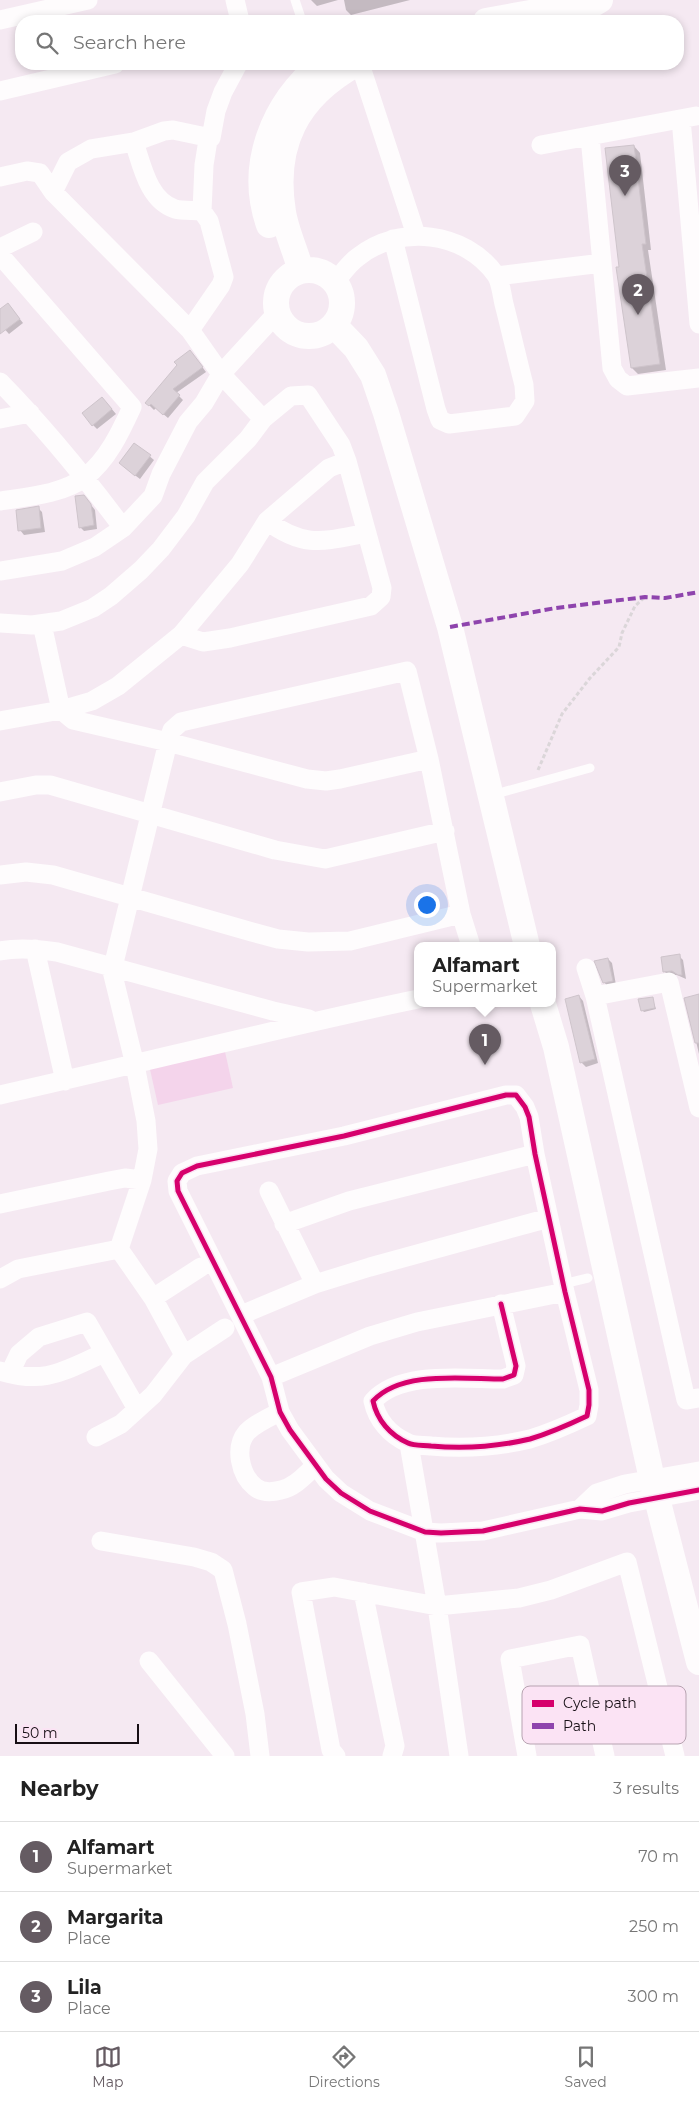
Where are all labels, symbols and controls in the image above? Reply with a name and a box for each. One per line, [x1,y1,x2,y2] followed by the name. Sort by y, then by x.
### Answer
[15,15,684,70] search box
[33,29,61,57] icon: search
[73,31,186,54] text: Search here
[609,155,641,196] pin: 3
[622,274,654,315] pin: 2
[414,892,440,918] your location
[414,942,556,1007] popup
[432,954,520,977] text: Alfamart
[432,977,538,996] text: Supermarket
[469,1024,501,1065] pin: 1
[522,1686,686,1744] legend
[563,1694,637,1712] text: Cycle path
[563,1717,596,1735] text: Path
[15,1721,139,1744] scale bar
[22,1724,58,1742] text: 50 m
[20,1776,99,1801] text: Nearby
[613,1779,679,1798] text: 3 results
[67,1836,155,1859] text: Alfamart
[33,1847,39,1866] text: 1
[638,1847,679,1866] text: 70 m
[67,1859,173,1878] text: Supermarket
[67,1906,163,1929] text: Margarita
[31,1917,41,1936] text: 2
[629,1917,679,1936] text: 250 m
[67,1929,111,1948] text: Place
[67,1976,102,1999] text: Lila
[31,1987,41,2006] text: 3
[628,1987,679,2006] text: 300 m
[67,1999,111,2018] text: Place
[92,2043,123,2091] tab: Map
[308,2043,380,2091] tab: Directions
[565,2043,607,2091] tab: Saved

